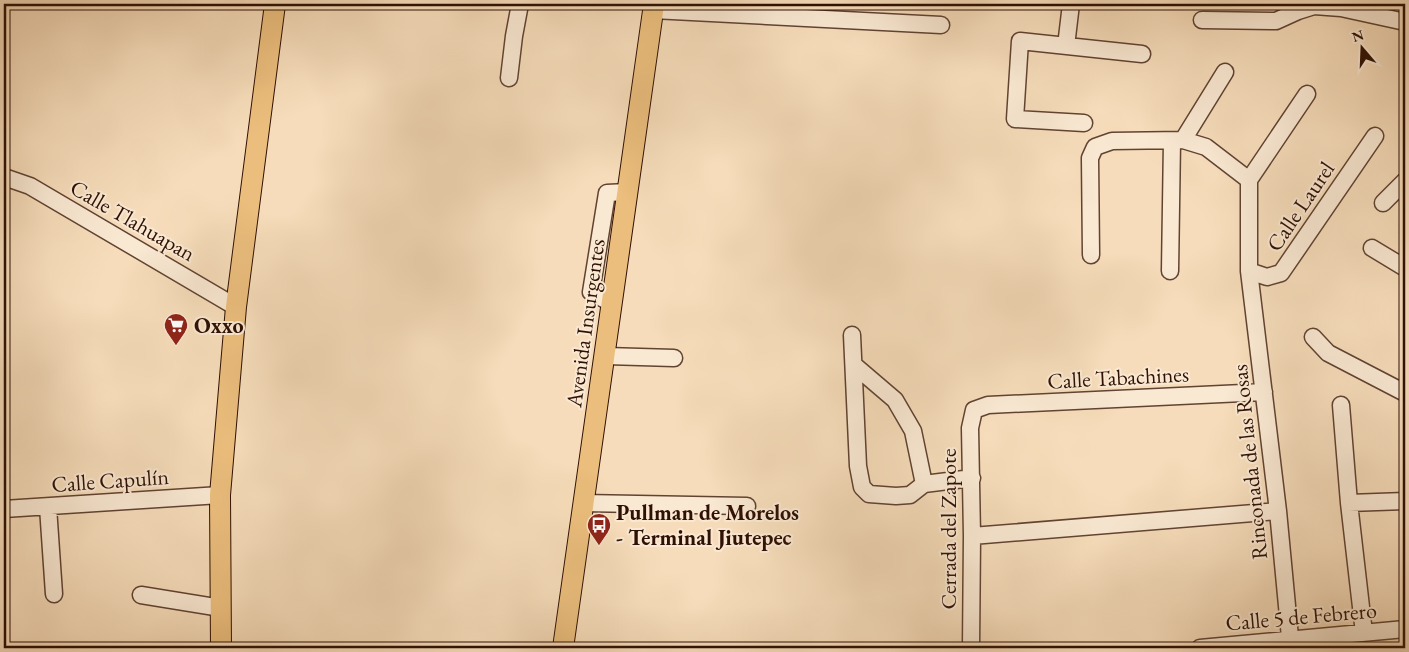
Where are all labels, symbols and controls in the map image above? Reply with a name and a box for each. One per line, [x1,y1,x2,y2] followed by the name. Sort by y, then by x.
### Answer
[1336,22,1386,72] north arrow
[1349,25,1367,46] text: N
[1260,156,1341,257] street label: Calle Laurel
[65,173,201,268] street label: Calle Tlahuapan
[559,237,612,410] street label: Avenida Insurgentes
[194,311,243,340] place label: Oxxo
[163,312,189,346] supermarket icon: Oxxo
[1046,359,1190,396] street label: Calle Tabachines
[1225,363,1274,561] street label: Rinconada de las Rosas
[934,448,963,610] street label: Cerrada del Zapote
[50,462,170,499] street label: Calle Capulín
[616,498,799,552] place label: Pullman de Morelos - Terminal Jiutepec
[586,512,612,546] bus stop icon: Pullman de Morelos - Terminal Jiutepec
[1224,595,1378,638] street label: Calle 5 de Febrero

